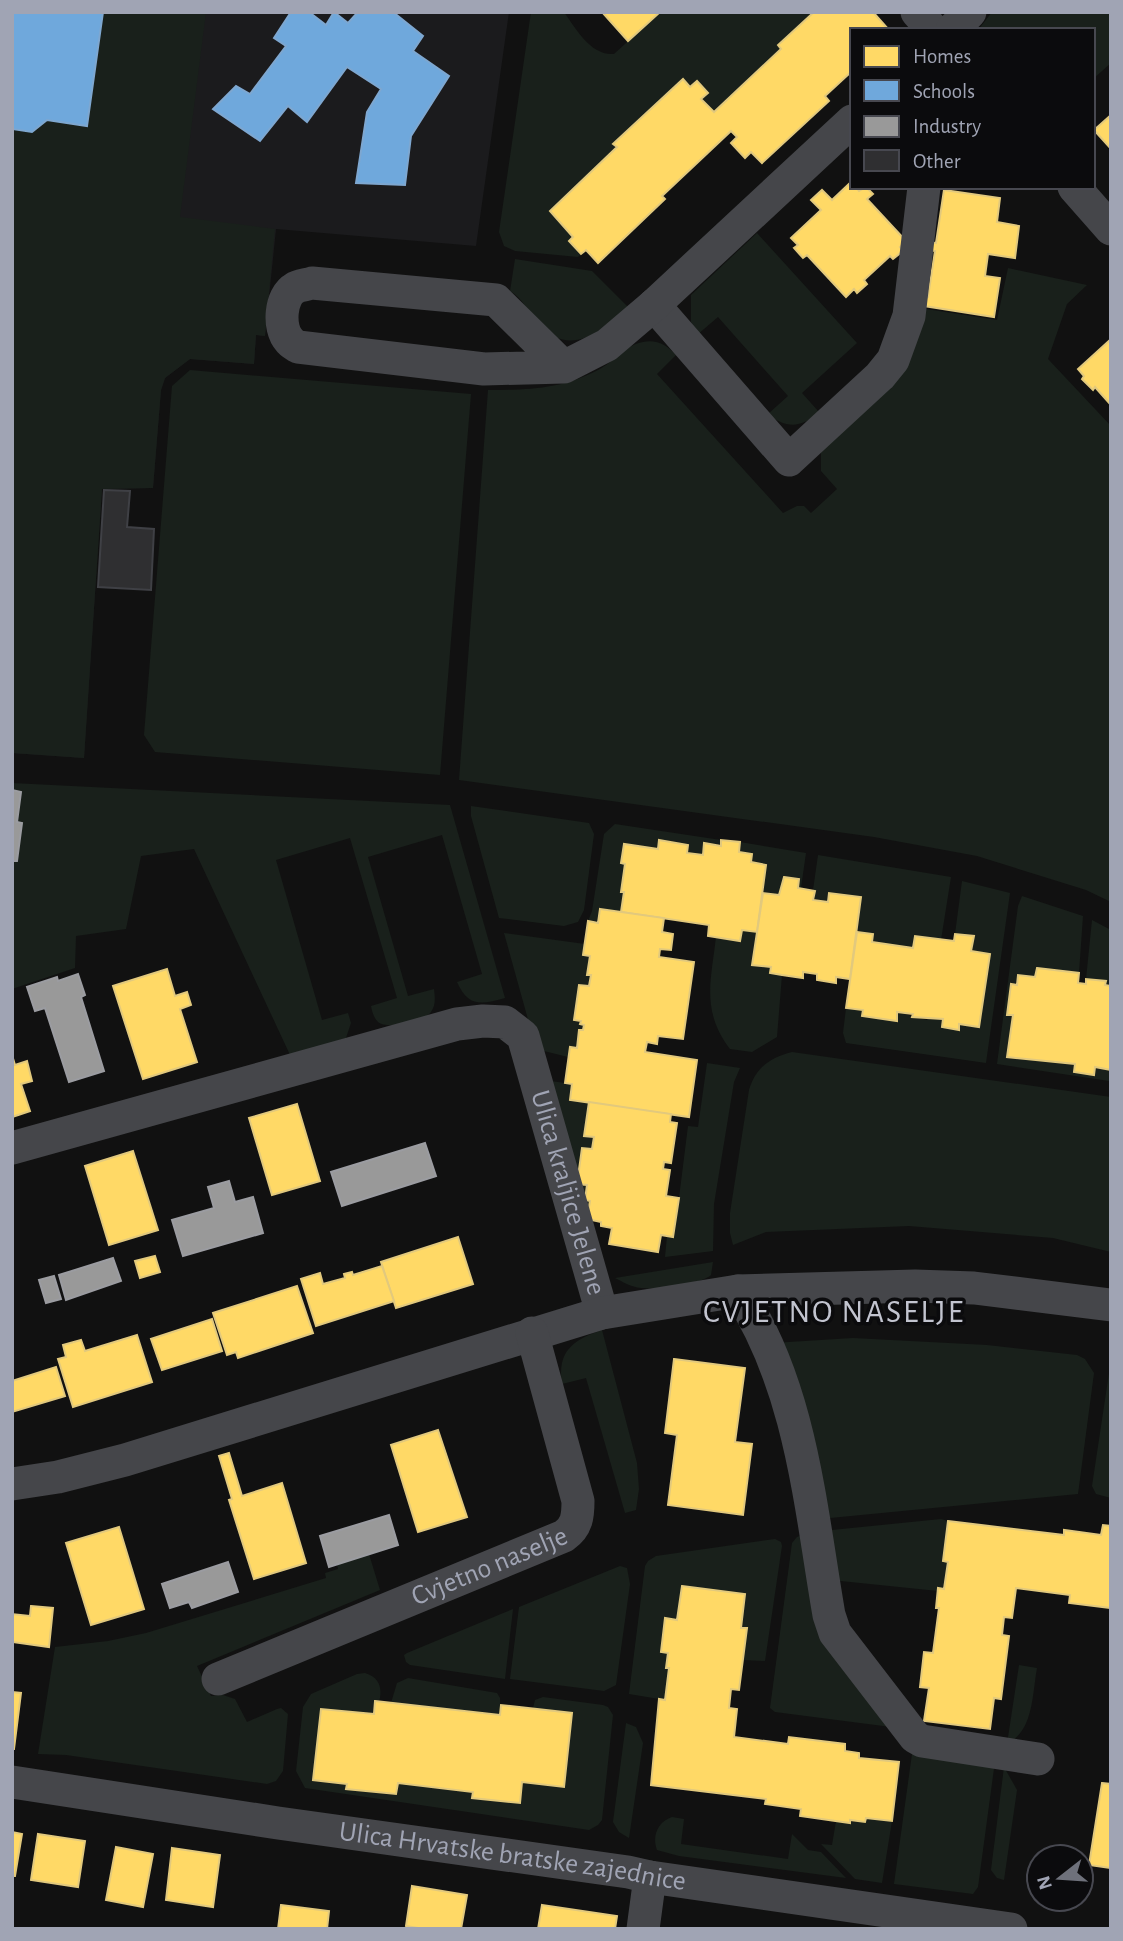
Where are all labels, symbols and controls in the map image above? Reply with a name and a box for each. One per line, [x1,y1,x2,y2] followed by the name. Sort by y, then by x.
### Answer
[850,28,1095,189] legend
[913,46,971,67] text: Homes
[913,81,975,102] text: Schools
[913,116,981,137] text: Industry
[913,151,961,172] text: Other
[525,1087,610,1298] street label: Ulica kraljice Jelene
[703,1296,965,1328] district label: CVJETNO NASELJE
[408,1522,572,1611] street label: Cvjetno naselje
[337,1818,688,1896] street label: Ulica Hrvatske bratske zajednice
[1025,1843,1095,1913] north arrow
[1034,1873,1056,1892] text: N

